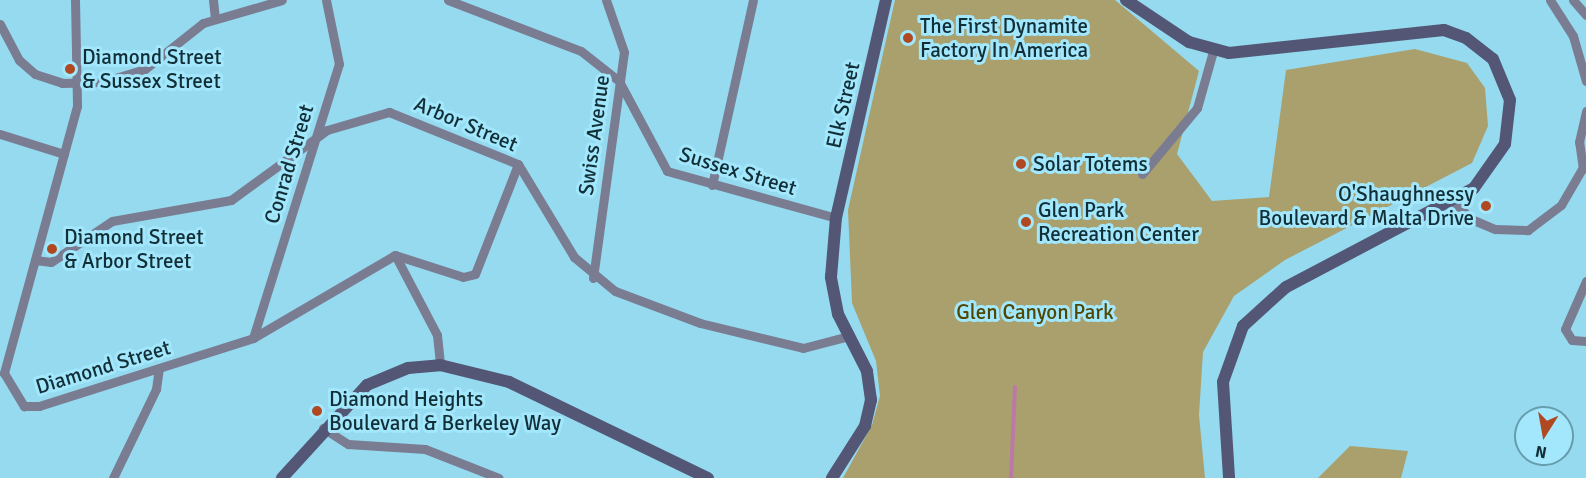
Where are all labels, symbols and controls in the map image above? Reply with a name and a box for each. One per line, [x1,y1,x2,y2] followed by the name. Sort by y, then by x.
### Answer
[920,13,1088,63] place label: The First Dynamite Factory In America
[901,31,915,45] marker: The First Dynamite Factory In America
[82,44,222,94] place label: Diamond Street & Sussex Street
[821,59,865,151] street label: Elk Street
[63,62,77,76] marker: Diamond Street & Sussex Street
[573,73,615,197] street label: Swiss Avenue
[411,91,521,157] street label: Arbor Street
[259,101,319,227] street label: Conrad Street
[676,141,800,201] street label: Sussex Street
[1033,151,1148,177] place label: Solar Totems
[1014,157,1028,171] marker: Solar Totems
[1259,181,1474,231] place label: O'Shaughnessy Boulevard & Malta Drive
[1038,197,1199,247] place label: Glen Park Recreation Center
[1479,199,1493,213] marker: O'Shaughnessy Boulevard & Malta Drive
[1019,215,1033,229] marker: Glen Park Recreation Center
[64,224,204,274] place label: Diamond Street & Arbor Street
[45,242,59,256] marker: Diamond Street & Arbor Street
[956,299,1114,325] park label: Glen Canyon Park
[33,335,173,399] street label: Diamond Street
[329,386,561,436] place label: Diamond Heights Boulevard & Berkeley Way
[310,404,324,418] marker: Diamond Heights Boulevard & Berkeley Way
[1514,406,1574,466] north arrow
[1534,441,1548,463] text: N

